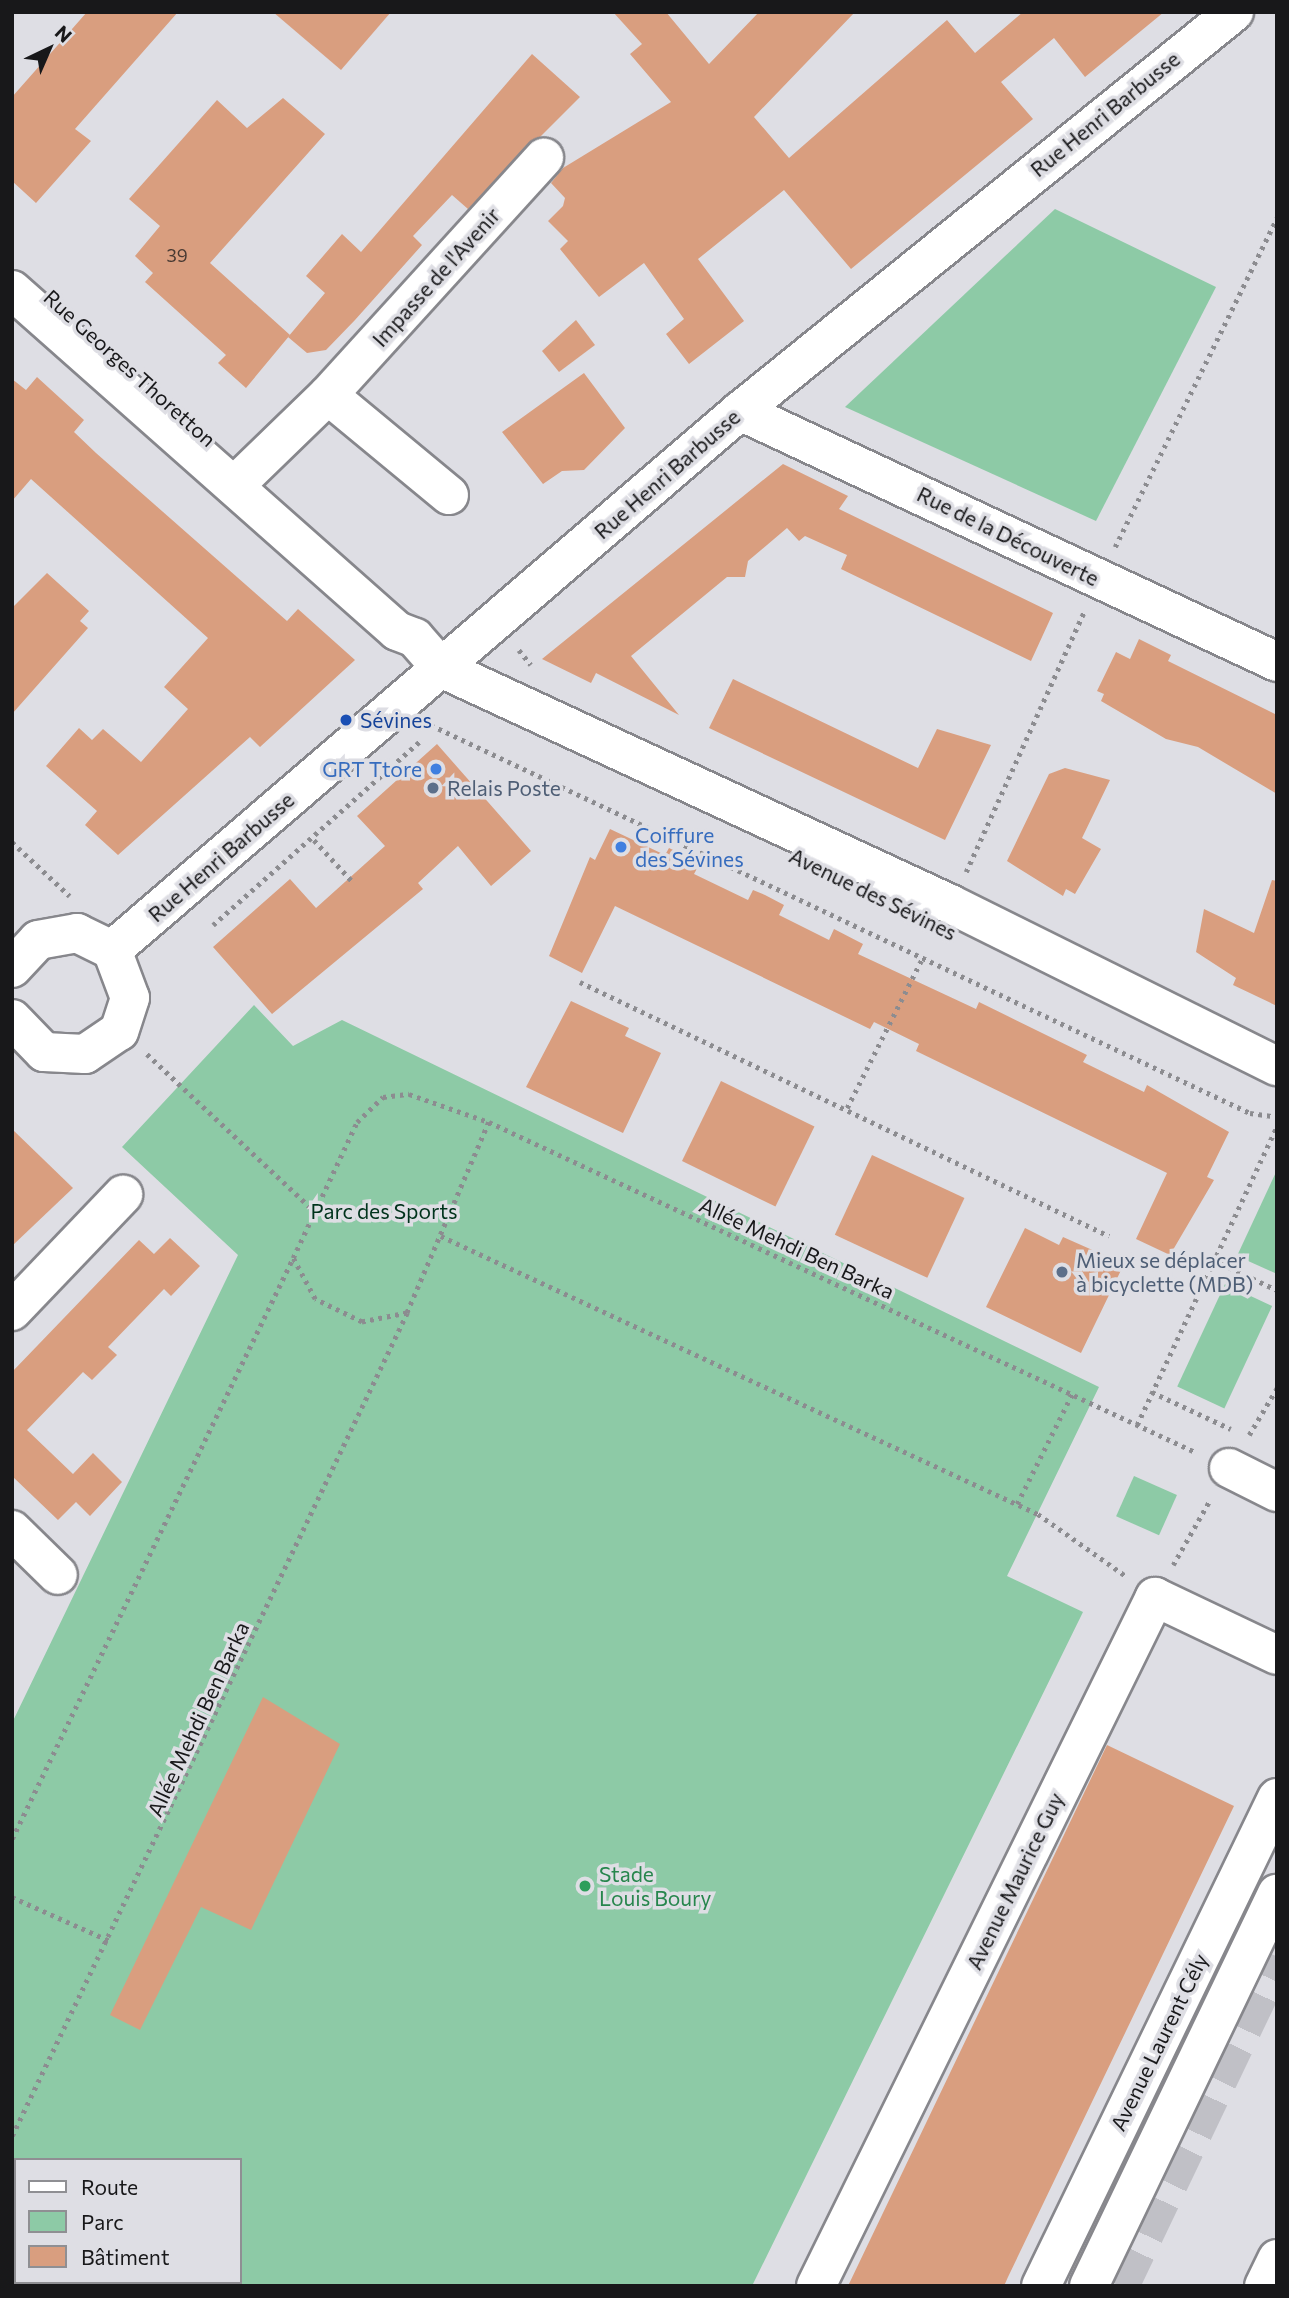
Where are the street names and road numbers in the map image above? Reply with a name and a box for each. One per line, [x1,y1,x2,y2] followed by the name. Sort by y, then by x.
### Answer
[1025,46,1185,182] street label: Rue Henri Barbusse
[367,202,505,352] street label: Impasse de l'Avenir
[39,284,221,452] street label: Rue Georges Thoretton
[589,404,745,544] street label: Rue Henri Barbusse
[913,481,1103,591] street label: Rue de la Découverte
[143,787,299,927] street label: Rue Henri Barbusse
[785,843,961,945] street label: Avenue des Sévines
[696,1192,898,1304] street label: Allée Mehdi Ben Barka
[142,1618,254,1820] street label: Allée Mehdi Ben Barka
[961,1788,1069,1974] street label: Avenue Maurice Guy
[1105,1949,1213,2135] street label: Avenue Laurent Cély

